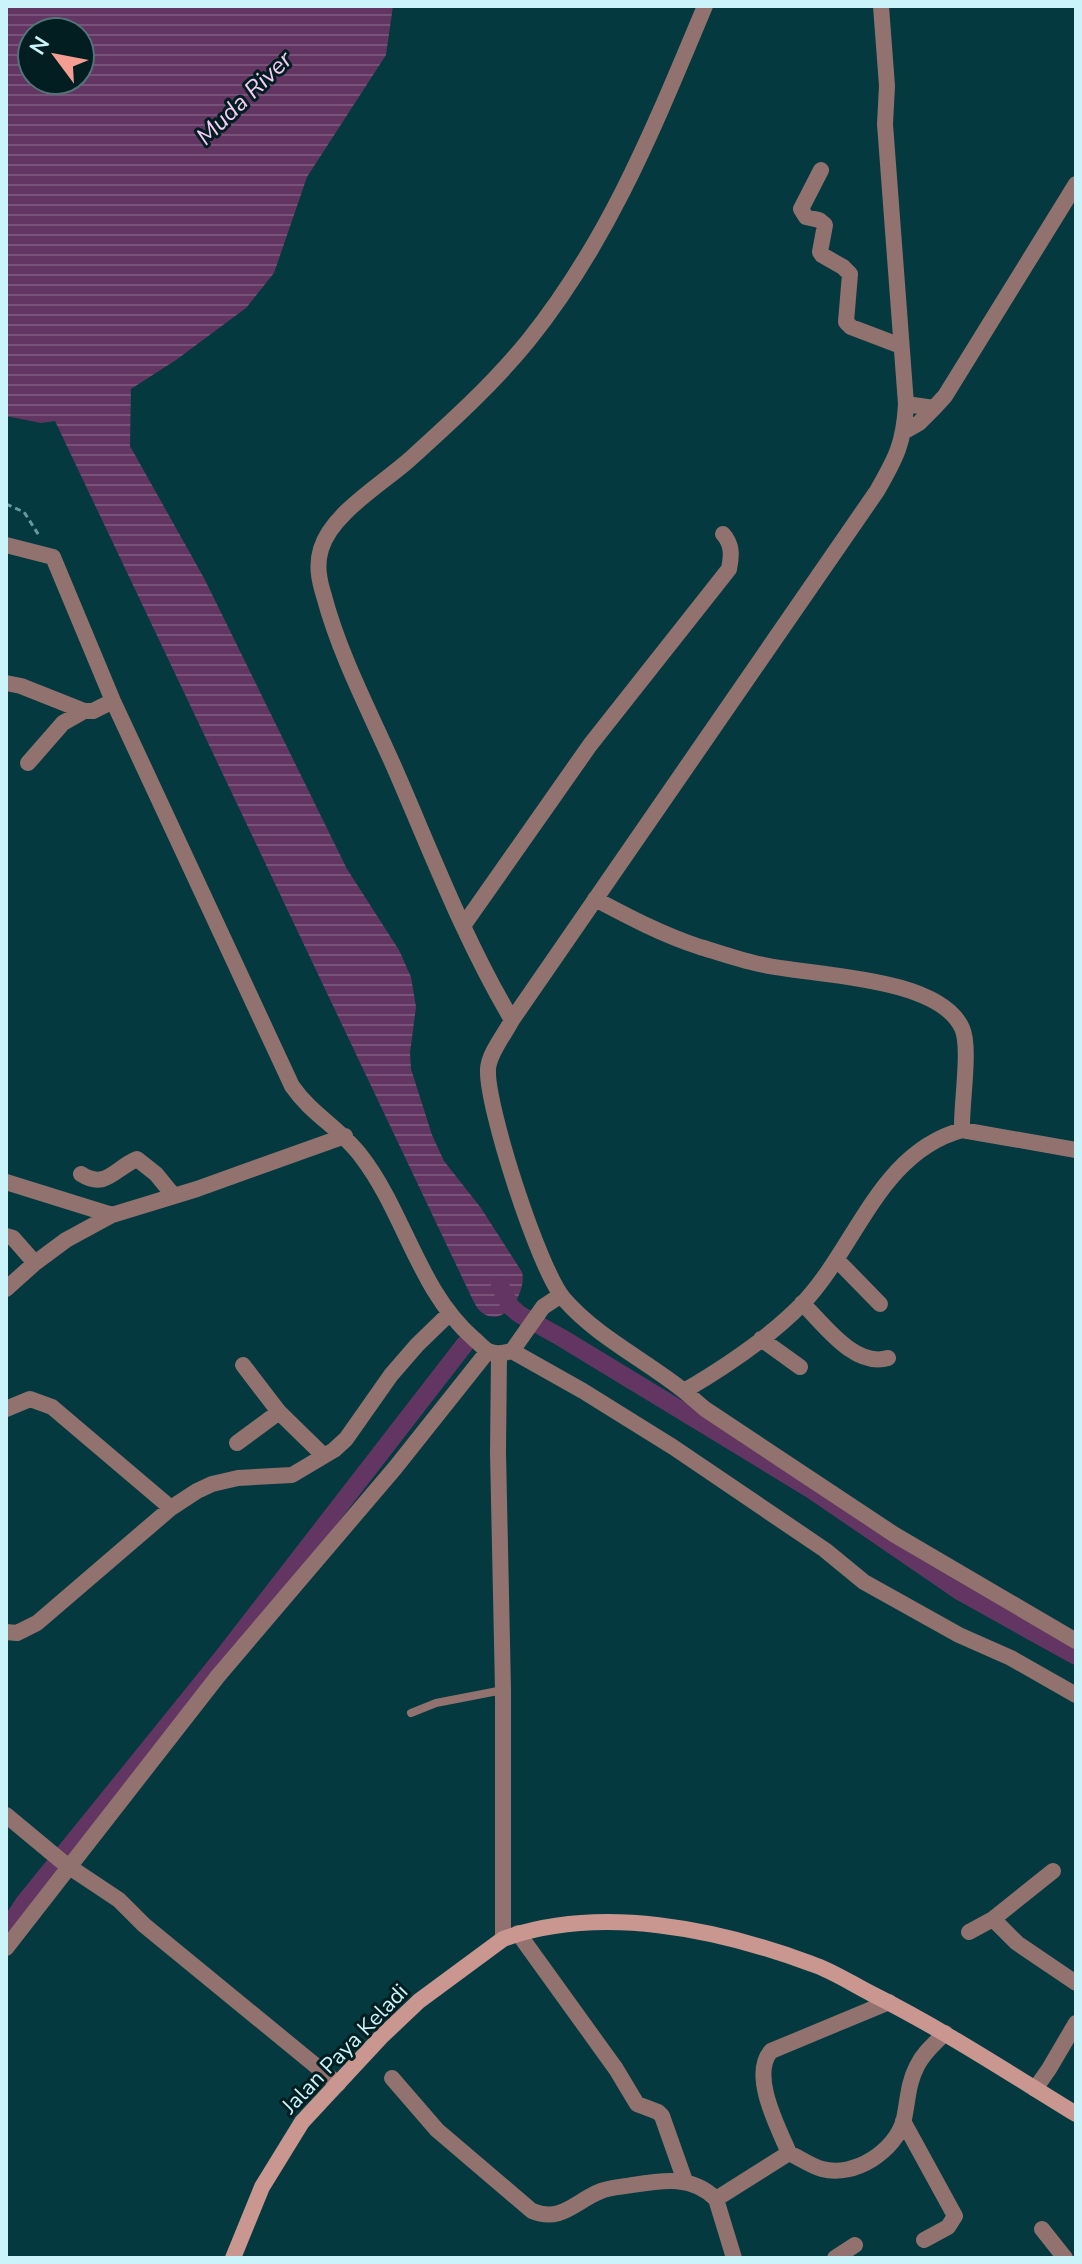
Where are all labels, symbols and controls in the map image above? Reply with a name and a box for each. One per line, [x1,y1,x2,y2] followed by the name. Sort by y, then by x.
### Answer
[16,16,96,96] north arrow
[23,31,57,61] text: N
[189,43,300,152] water label: Muda River
[275,1978,415,2121] street label: Jalan Paya Keladi

